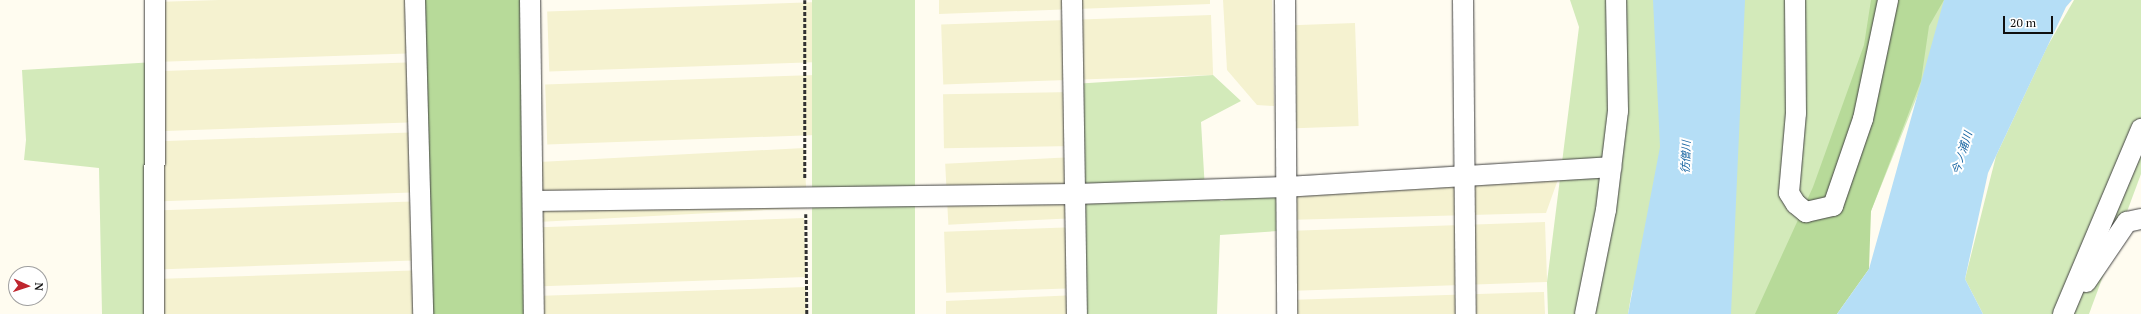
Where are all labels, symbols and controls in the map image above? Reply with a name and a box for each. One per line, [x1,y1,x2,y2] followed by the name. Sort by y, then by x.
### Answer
[2005,8,2055,34] scale bar
[2010,15,2036,30] text: 20 m
[1949,130,1975,176] water label: 今ノ浦川
[1679,140,1693,174] water label: 彷僧川
[8,266,48,306] north arrow
[32,282,46,291] text: N

